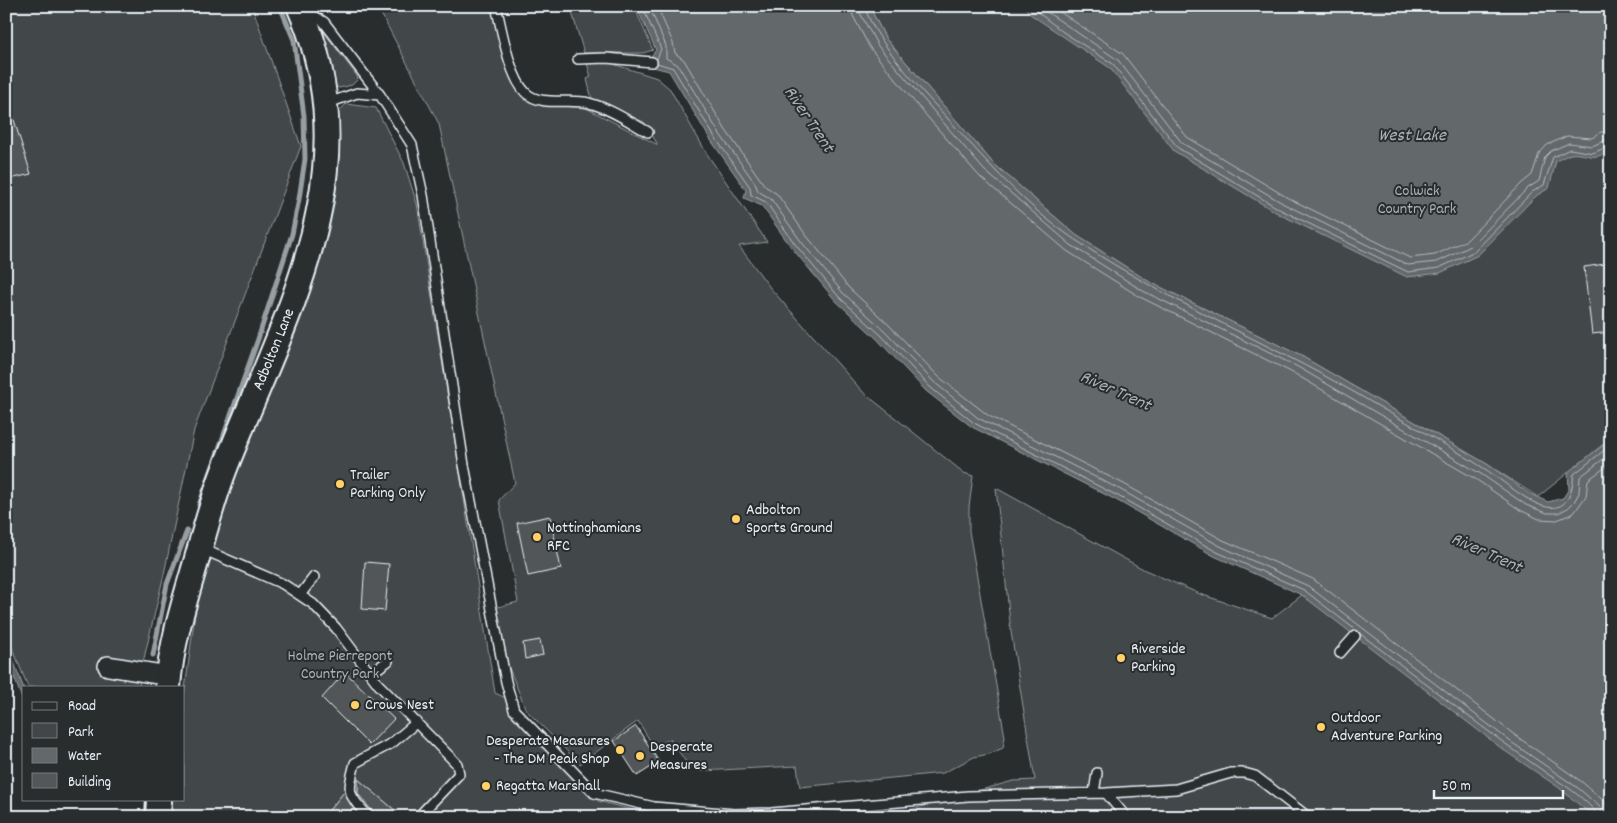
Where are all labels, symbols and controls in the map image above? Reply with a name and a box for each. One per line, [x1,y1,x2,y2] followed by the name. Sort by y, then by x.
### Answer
[777,82,841,160] water label: River Trent
[1378,124,1447,149] water label: West Lake
[1378,180,1456,221] park label: Colwick Country Park
[247,305,301,394] street label: Adbolton Lane
[1076,365,1157,420] water label: River Trent
[350,464,426,505] place label: Trailer Parking Only
[334,478,346,490] marker: Trailer Parking Only
[746,499,833,540] place label: Adbolton Sports Ground
[730,513,742,525] marker: Adbolton Sports Ground
[547,517,642,558] place label: Nottinghamians RFC
[1447,527,1528,582] water label: River Trent
[531,531,543,543] marker: Nottinghamians RFC
[1131,638,1186,679] place label: Riverside Parking
[288,645,392,686] park label: Holme Pierrepont Country Park
[1115,652,1127,664] marker: Riverside Parking
[22,686,185,800] legend
[365,694,434,717] place label: Crows Nest
[68,696,96,718] text: Road
[349,699,361,711] marker: Crows Nest
[1331,707,1442,748] place label: Outdoor Adventure Parking
[1315,721,1327,733] marker: Outdoor Adventure Parking
[68,722,94,744] text: Park
[486,730,610,771] place label: Desperate Measures - The DM Peak Shop
[650,736,713,777] place label: Desperate Measures
[614,744,626,756] marker: Desperate Measures - The DM Peak Shop
[68,746,102,768] text: Water
[634,750,646,762] marker: Desperate Measures
[1434,768,1563,800] scale bar
[68,772,111,794] text: Building
[496,775,601,798] place label: Regatta Marshall
[1442,776,1471,798] text: 50 m
[480,780,492,792] marker: Regatta Marshall

